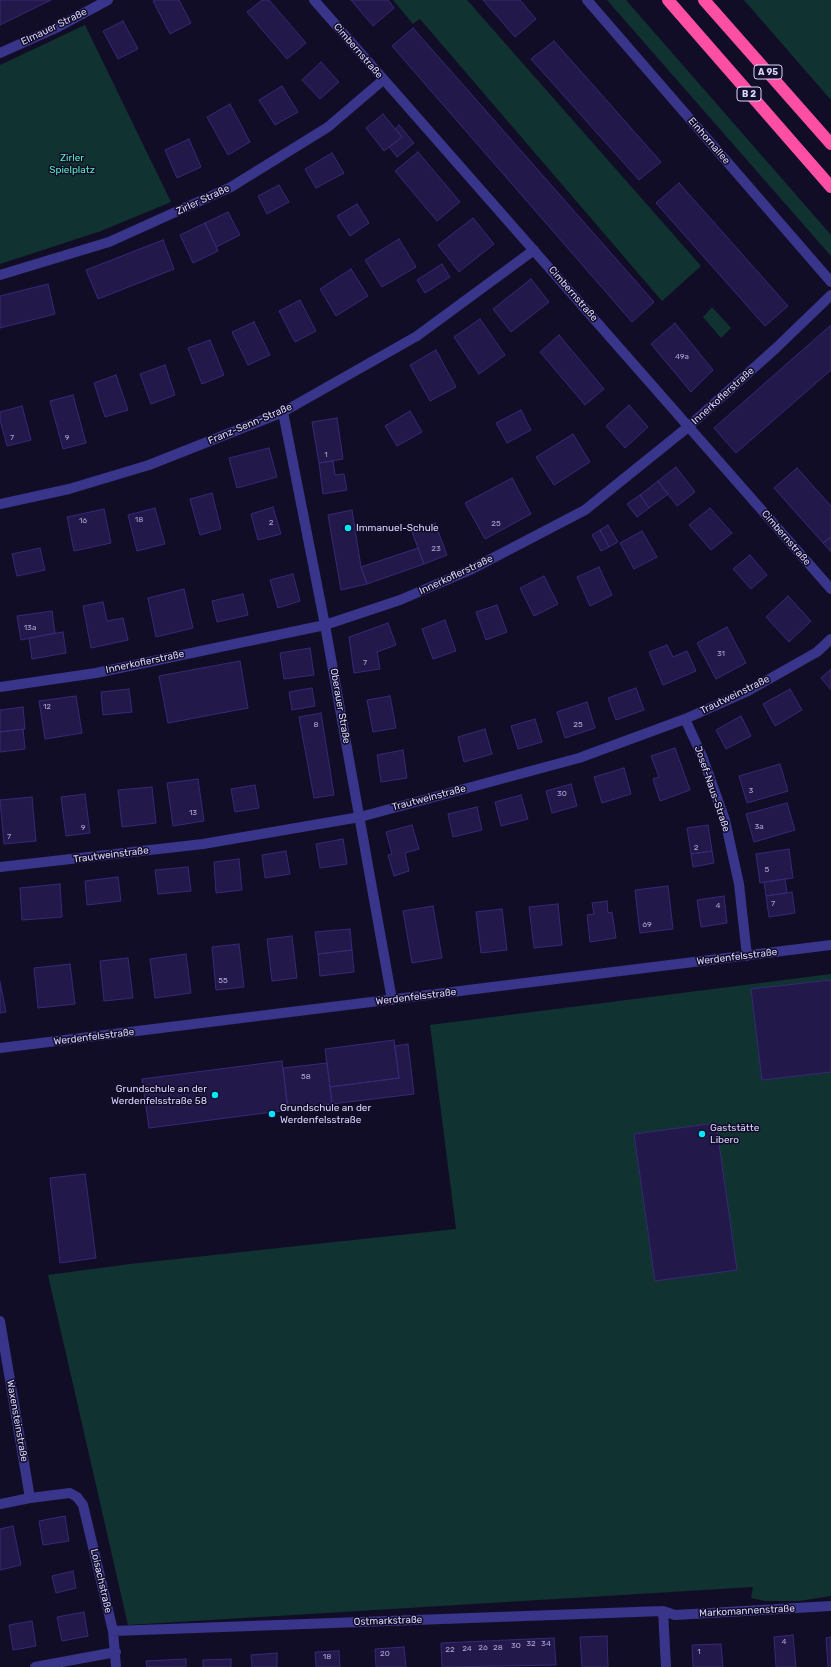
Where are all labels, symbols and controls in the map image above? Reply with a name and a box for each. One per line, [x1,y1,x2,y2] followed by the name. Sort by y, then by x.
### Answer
[19,6,89,48] street label: Elmauer Straße
[331,21,385,81] street label: Cimbernstraße
[754,65,782,79] road number: A 95
[737,87,761,101] road number: B 2
[686,115,732,167] street label: Einhornallee
[49,152,95,176] park label: Zirler Spielplatz
[174,182,232,218] street label: Zirler Straße
[546,264,600,324] street label: Cimbernstraße
[675,352,689,362] house number: 49a
[689,365,757,427] street label: Innerkoflerstraße
[206,401,294,447] street label: Franz-Senn-Straße
[10,433,14,443] house number: 7
[65,433,69,443] house number: 9
[324,450,328,460] house number: 1
[759,508,813,568] street label: Cimbernstraße
[135,515,143,525] house number: 18
[79,516,87,526] house number: 16
[269,518,273,528] house number: 2
[491,519,501,529] house number: 25
[356,522,439,534] place label: Immanuel-Schule
[343,523,353,533] marker: Immanuel-Schule
[431,544,441,554] house number: 23
[417,553,495,597] street label: Innerkoflerstraße
[24,623,36,633] house number: 13a
[105,648,185,676] street label: Innerkoflerstraße
[717,649,725,659] house number: 31
[363,658,367,668] house number: 7
[327,667,353,745] street label: Oberauer Straße
[698,673,772,717] street label: Trautweinstraße
[43,702,51,712] house number: 12
[313,720,319,730] house number: 8
[573,720,583,730] house number: 25
[692,744,732,834] street label: Josef-Naus-Straße
[391,782,467,814] street label: Trautweinstraße
[749,786,753,796] house number: 3
[557,789,567,799] house number: 30
[189,808,197,818] house number: 13
[754,822,764,832] house number: 3a
[81,823,85,833] house number: 9
[7,832,11,842] house number: 7
[694,843,698,853] house number: 2
[73,844,149,866] street label: Trautweinstraße
[765,865,769,875] house number: 5
[771,899,775,909] house number: 7
[716,901,720,911] house number: 4
[642,920,652,930] house number: 69
[696,946,778,968] street label: Werdenfelsstraße
[218,976,228,986] house number: 55
[375,986,457,1008] street label: Werdenfelsstraße
[53,1026,135,1048] street label: Werdenfelsstraße
[301,1072,311,1082] house number: 58
[111,1083,207,1106] place label: Grundschule an der Werdenfelsstraße 58
[210,1090,220,1100] marker: Grundschule an der Werdenfelsstraße 58
[280,1102,371,1126] place label: Grundschule an der Werdenfelsstraße
[267,1109,277,1119] marker: Grundschule an der Werdenfelsstraße
[710,1122,759,1146] place label: Gaststätte Libero
[697,1129,707,1139] marker: Gaststätte Libero
[4,1379,30,1463] street label: Waxensteinstraße
[88,1548,114,1614] street label: Loisachstraße
[699,1603,795,1619] street label: Markomannenstraße
[353,1614,423,1628] street label: Ostmarkstraße
[782,1637,786,1647] house number: 4
[526,1639,536,1649] house number: 32
[541,1639,551,1649] house number: 34
[511,1641,521,1651] house number: 30
[478,1643,488,1653] house number: 26
[493,1643,503,1653] house number: 28
[462,1644,472,1654] house number: 24
[445,1645,455,1655] house number: 22
[697,1647,701,1657] house number: 1
[380,1649,390,1659] house number: 20
[323,1652,331,1662] house number: 18

